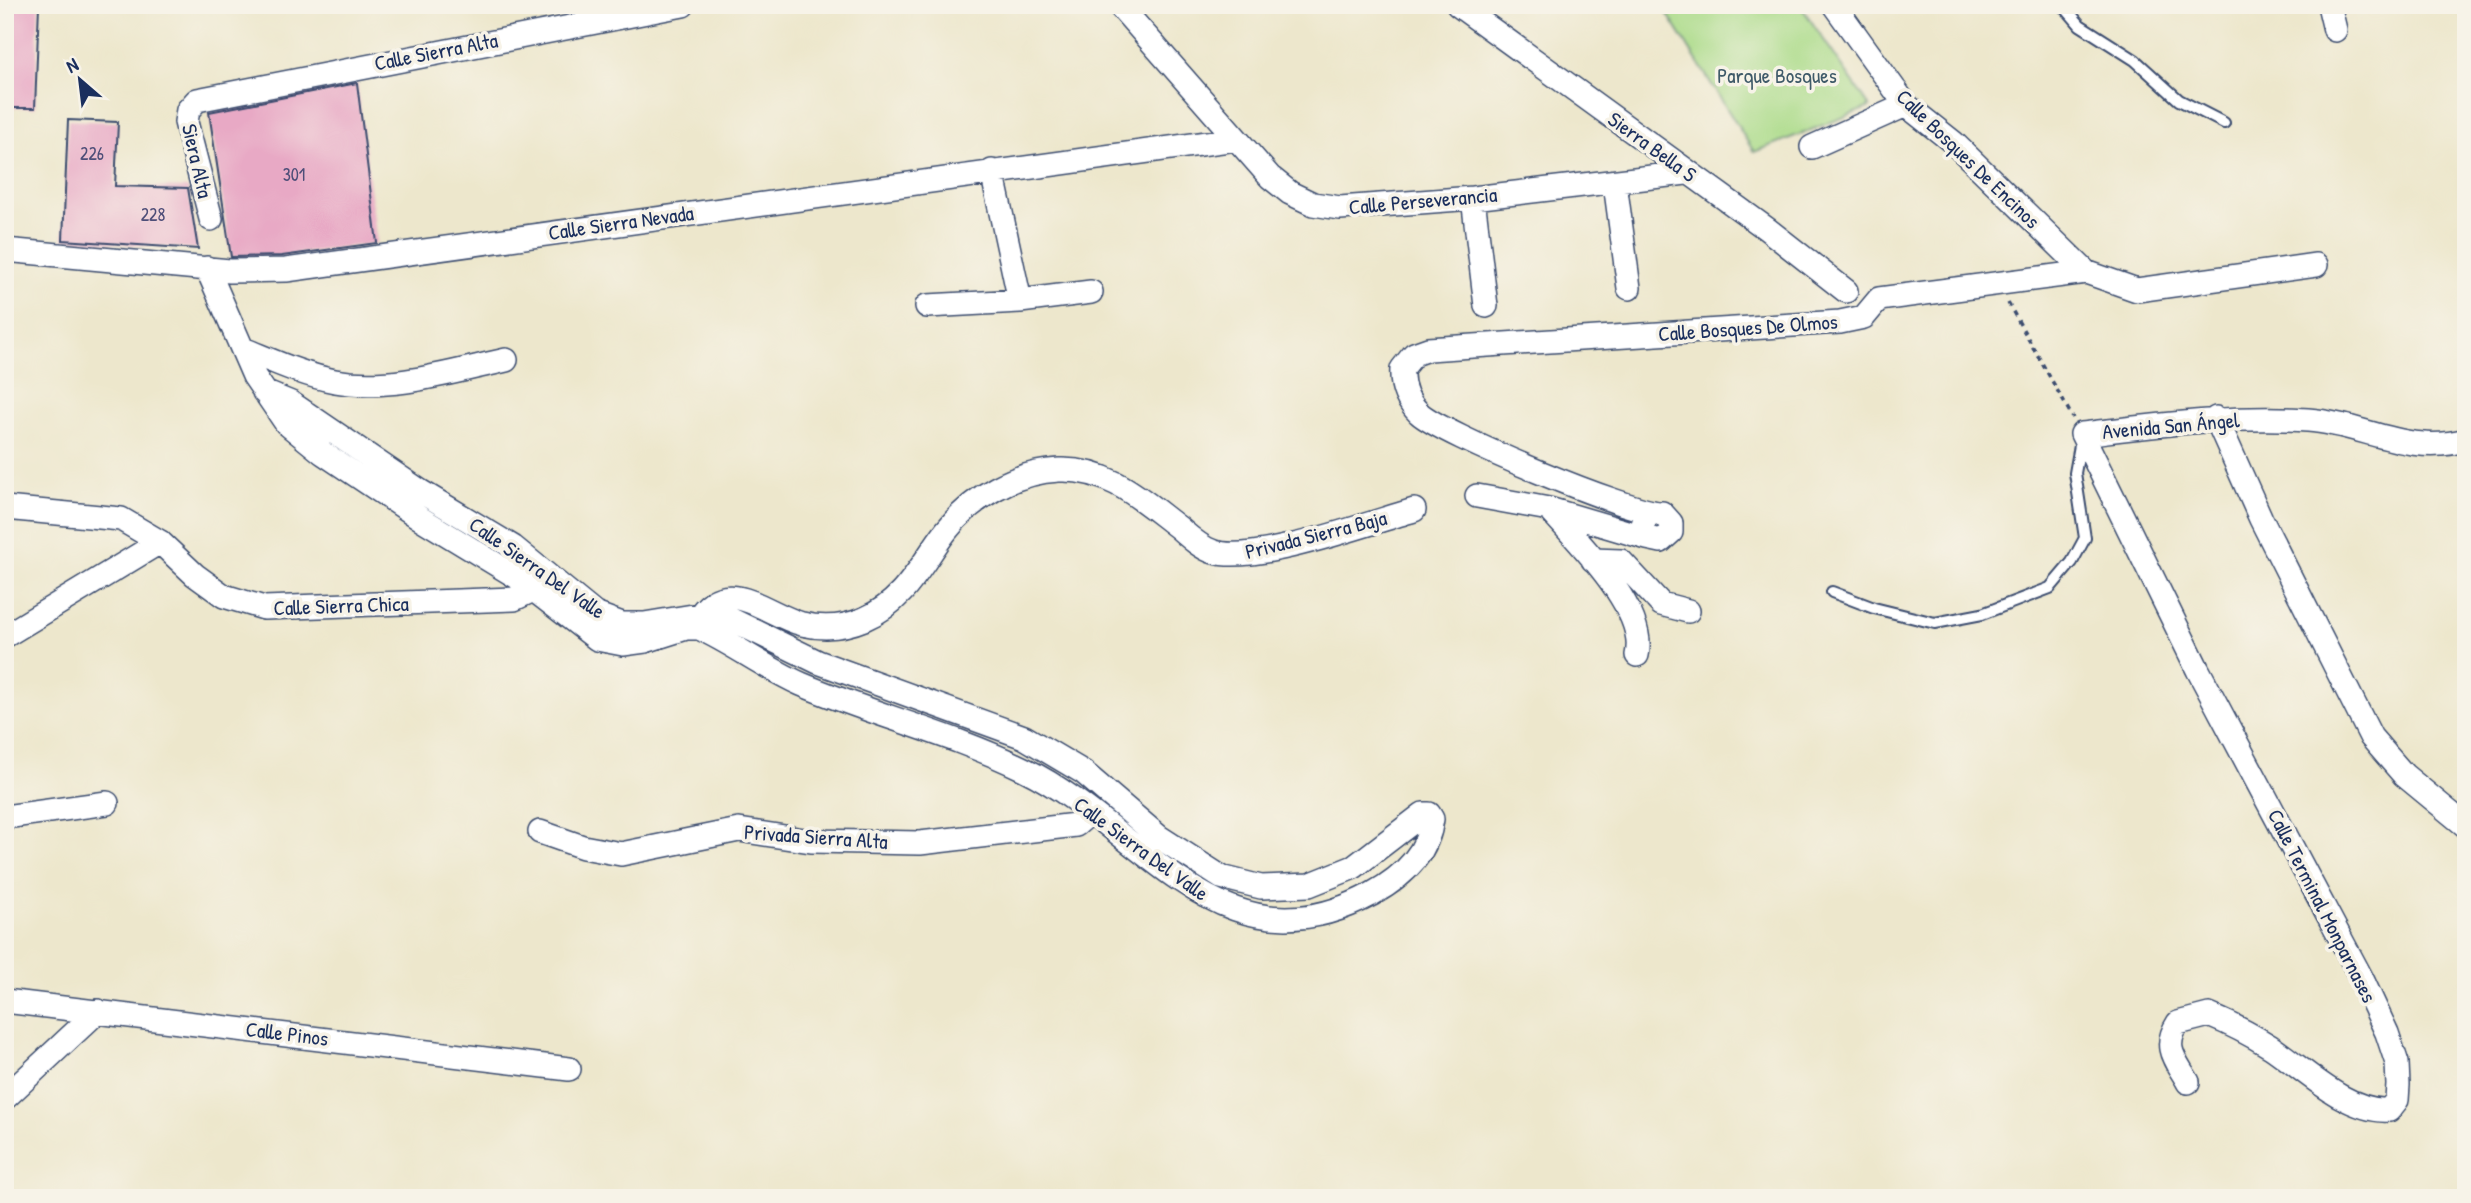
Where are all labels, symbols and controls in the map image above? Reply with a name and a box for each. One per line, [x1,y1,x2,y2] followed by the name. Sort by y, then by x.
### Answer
[372,25,500,78] street label: Calle Sierra Alta
[46,46,116,116] north arrow
[61,51,83,79] text: N
[1717,61,1837,90] park label: Parque Bosques
[1890,82,2047,235] street label: Calle Bosques De Encinos
[1602,105,1703,189] street label: Sierra Bella S
[175,121,220,201] street label: Siera Alta
[80,141,104,166] house number: 226
[283,162,305,187] house number: 301
[1348,180,1498,221] street label: Calle Perseverancia
[546,198,695,247] street label: Calle Sierra Nevada
[141,202,166,227] house number: 228
[1657,307,1839,348] street label: Calle Bosques De Olmos
[2101,405,2241,446] street label: Avenida San Ángel
[1242,503,1390,566] street label: Privada Sierra Baja
[463,510,611,625] street label: Calle Sierra Del Valle
[273,589,409,622] street label: Calle Sierra Chica
[1068,790,1215,907] street label: Calle Sierra Del Valle
[2261,804,2384,1007] street label: Calle Terminal Monparnases
[743,817,889,856] street label: Privada Sierra Alta
[244,1014,330,1053] street label: Calle Pinos

